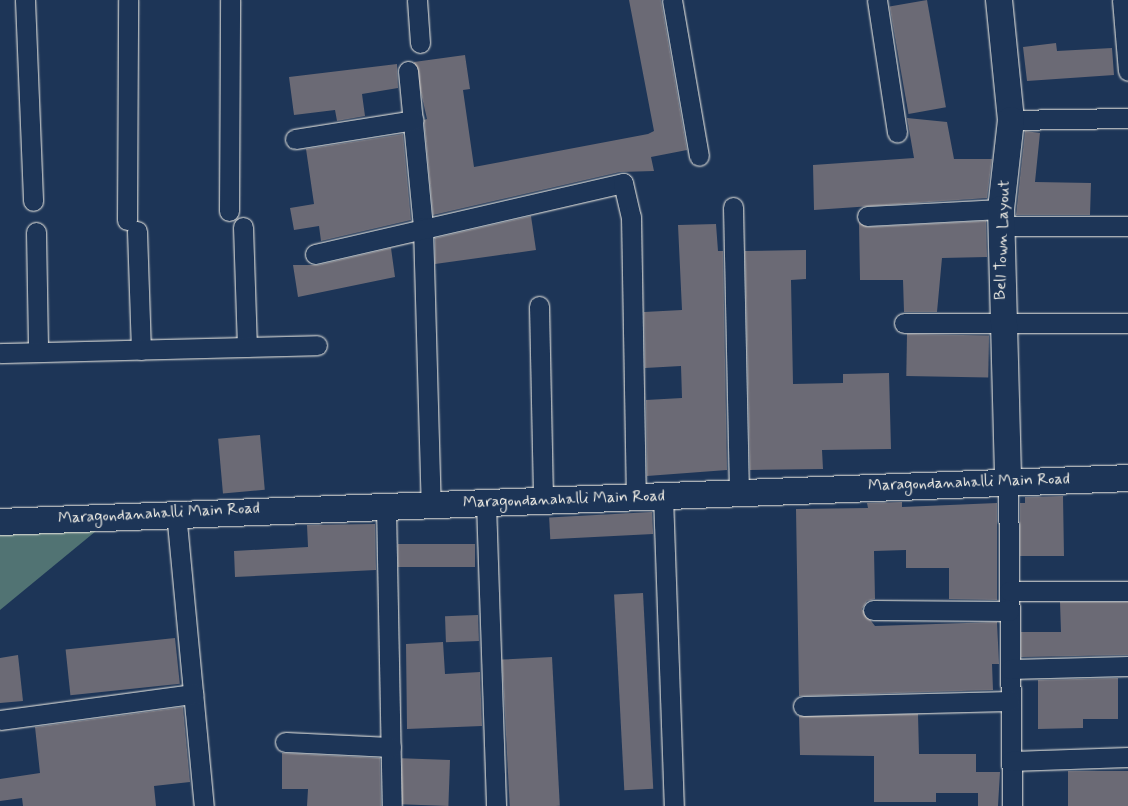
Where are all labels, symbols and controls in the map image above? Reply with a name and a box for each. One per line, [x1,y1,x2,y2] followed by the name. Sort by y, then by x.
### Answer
[991,180,1015,300] street label: Bell Town Layout
[868,470,1070,496] street label: Maragondanahalli Main Road
[463,487,665,513] street label: Maragondanahalli Main Road
[58,499,260,529] street label: Maragondanahalli Main Road

